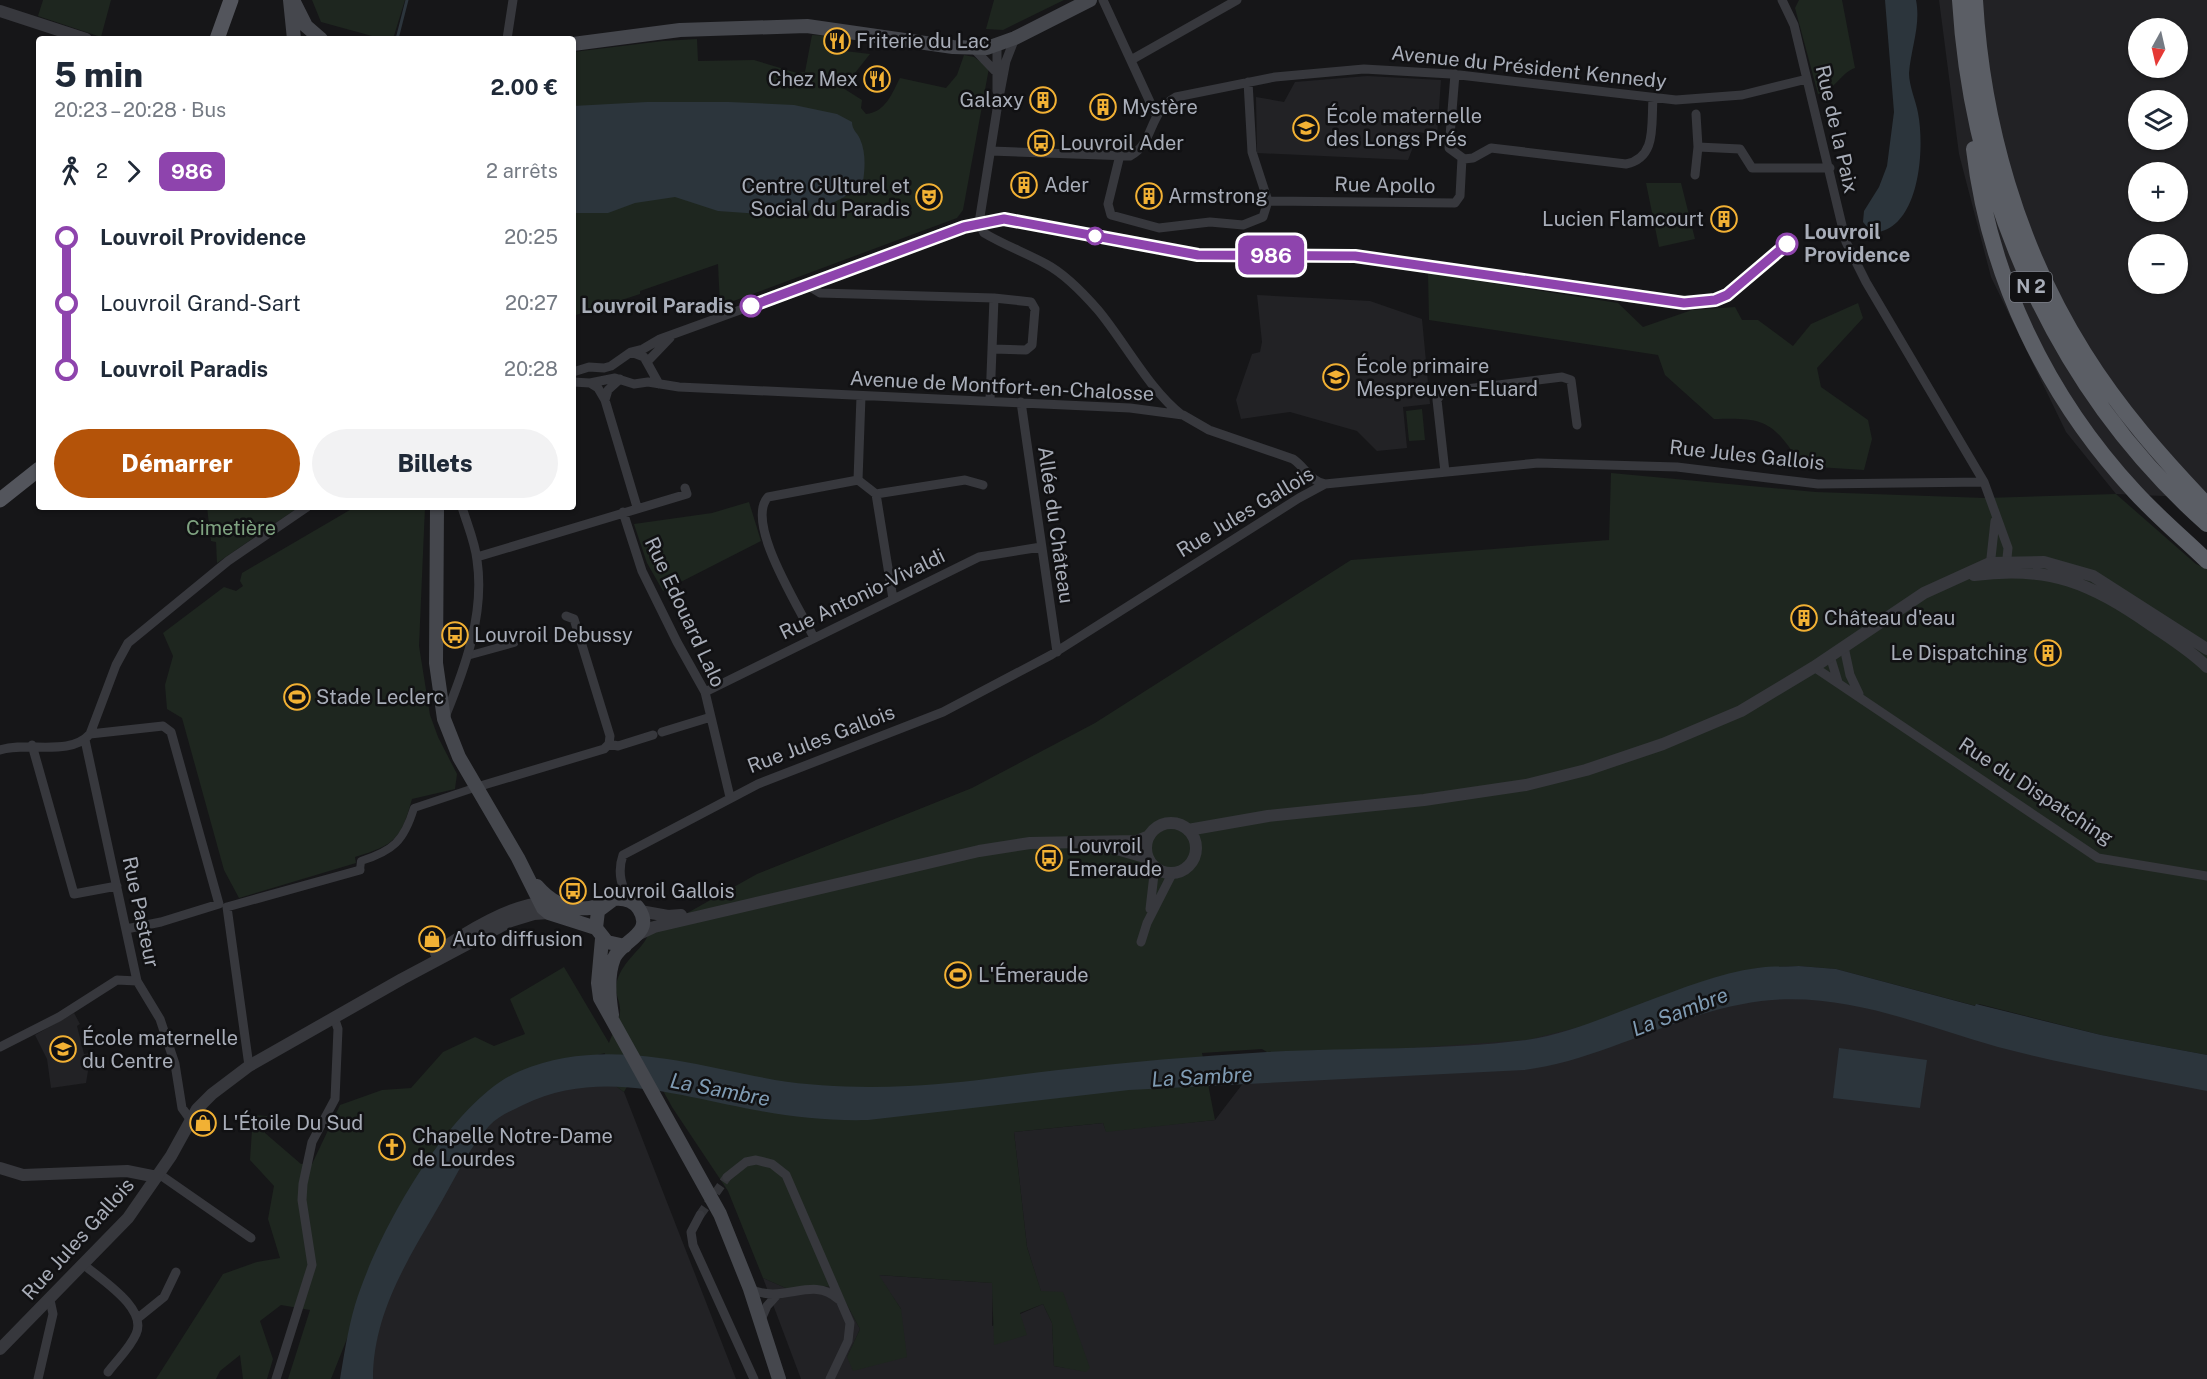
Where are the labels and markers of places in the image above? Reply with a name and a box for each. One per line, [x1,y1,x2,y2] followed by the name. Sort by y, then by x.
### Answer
[822,26,852,56] restaurant icon: Friterie du Lac
[856,29,990,53] place label: Friterie du Lac
[862,64,892,94] restaurant icon: Chez Mex
[768,67,858,91] place label: Chez Mex
[1028,85,1058,115] building icon: Galaxy
[960,88,1024,112] place label: Galaxy
[1088,92,1118,122] building icon: Mystère
[1122,95,1198,119] place label: Mystère
[1326,103,1482,151] place label: École maternelle des Longs Prés
[1291,113,1321,143] school or university icon: École maternelle des Longs Prés
[1026,128,1056,158] bus stop icon: Louvroil Ader
[1060,131,1184,155] place label: Louvroil Ader
[1009,170,1039,200] building icon: Ader
[1044,173,1089,197] place label: Ader
[742,174,910,221] place label: Centre CUlturel et Social du Paradis
[1134,181,1164,211] building icon: Armstrong
[914,182,944,212] theatre icon: Centre CUlturel et Social du Paradis
[1168,184,1268,208] place label: Armstrong
[1709,204,1739,234] building icon: Lucien Flamcourt
[1542,207,1704,231] place label: Lucien Flamcourt
[1804,220,1910,267] place label: Louvroil Providence
[1086,227,1104,245] unlabelled marker
[1776,233,1798,255] marker: Louvroil Providence
[581,294,734,318] place label: Louvroil Paradis
[740,295,762,317] marker: Louvroil Paradis
[1356,353,1538,401] place label: École primaire Mespreuven-Eluard
[1321,362,1351,392] school or university icon: École primaire Mespreuven-Eluard
[1789,603,1819,633] building icon: Château d'eau
[1824,606,1955,630] place label: Château d'eau
[440,620,470,650] bus stop icon: Louvroil Debussy
[474,623,633,647] place label: Louvroil Debussy
[2033,638,2063,668] building icon: Le Dispatching
[1891,641,2028,665] place label: Le Dispatching
[282,682,312,712] sports icon: Stade Leclerc
[316,685,444,709] place label: Stade Leclerc
[1068,834,1162,881] place label: Louvroil Emeraude
[1034,843,1064,873] bus stop icon: Louvroil Emeraude
[558,876,588,906] bus stop icon: Louvroil Gallois
[592,879,735,903] place label: Louvroil Gallois
[417,924,447,954] shop icon: Auto diffusion
[452,927,583,951] place label: Auto diffusion
[943,960,973,990] sports icon: L'Émeraude
[978,962,1089,987] place label: L'Émeraude
[82,1025,238,1073] place label: École maternelle du Centre
[48,1034,78,1064] school or university icon: École maternelle du Centre
[188,1108,218,1138] shop icon: L'Étoile Du Sud
[222,1110,363,1135] place label: L'Étoile Du Sud
[412,1124,613,1171] place label: Chapelle Notre-Dame de Lourdes
[377,1132,407,1162] church icon: Chapelle Notre-Dame de Lourdes

